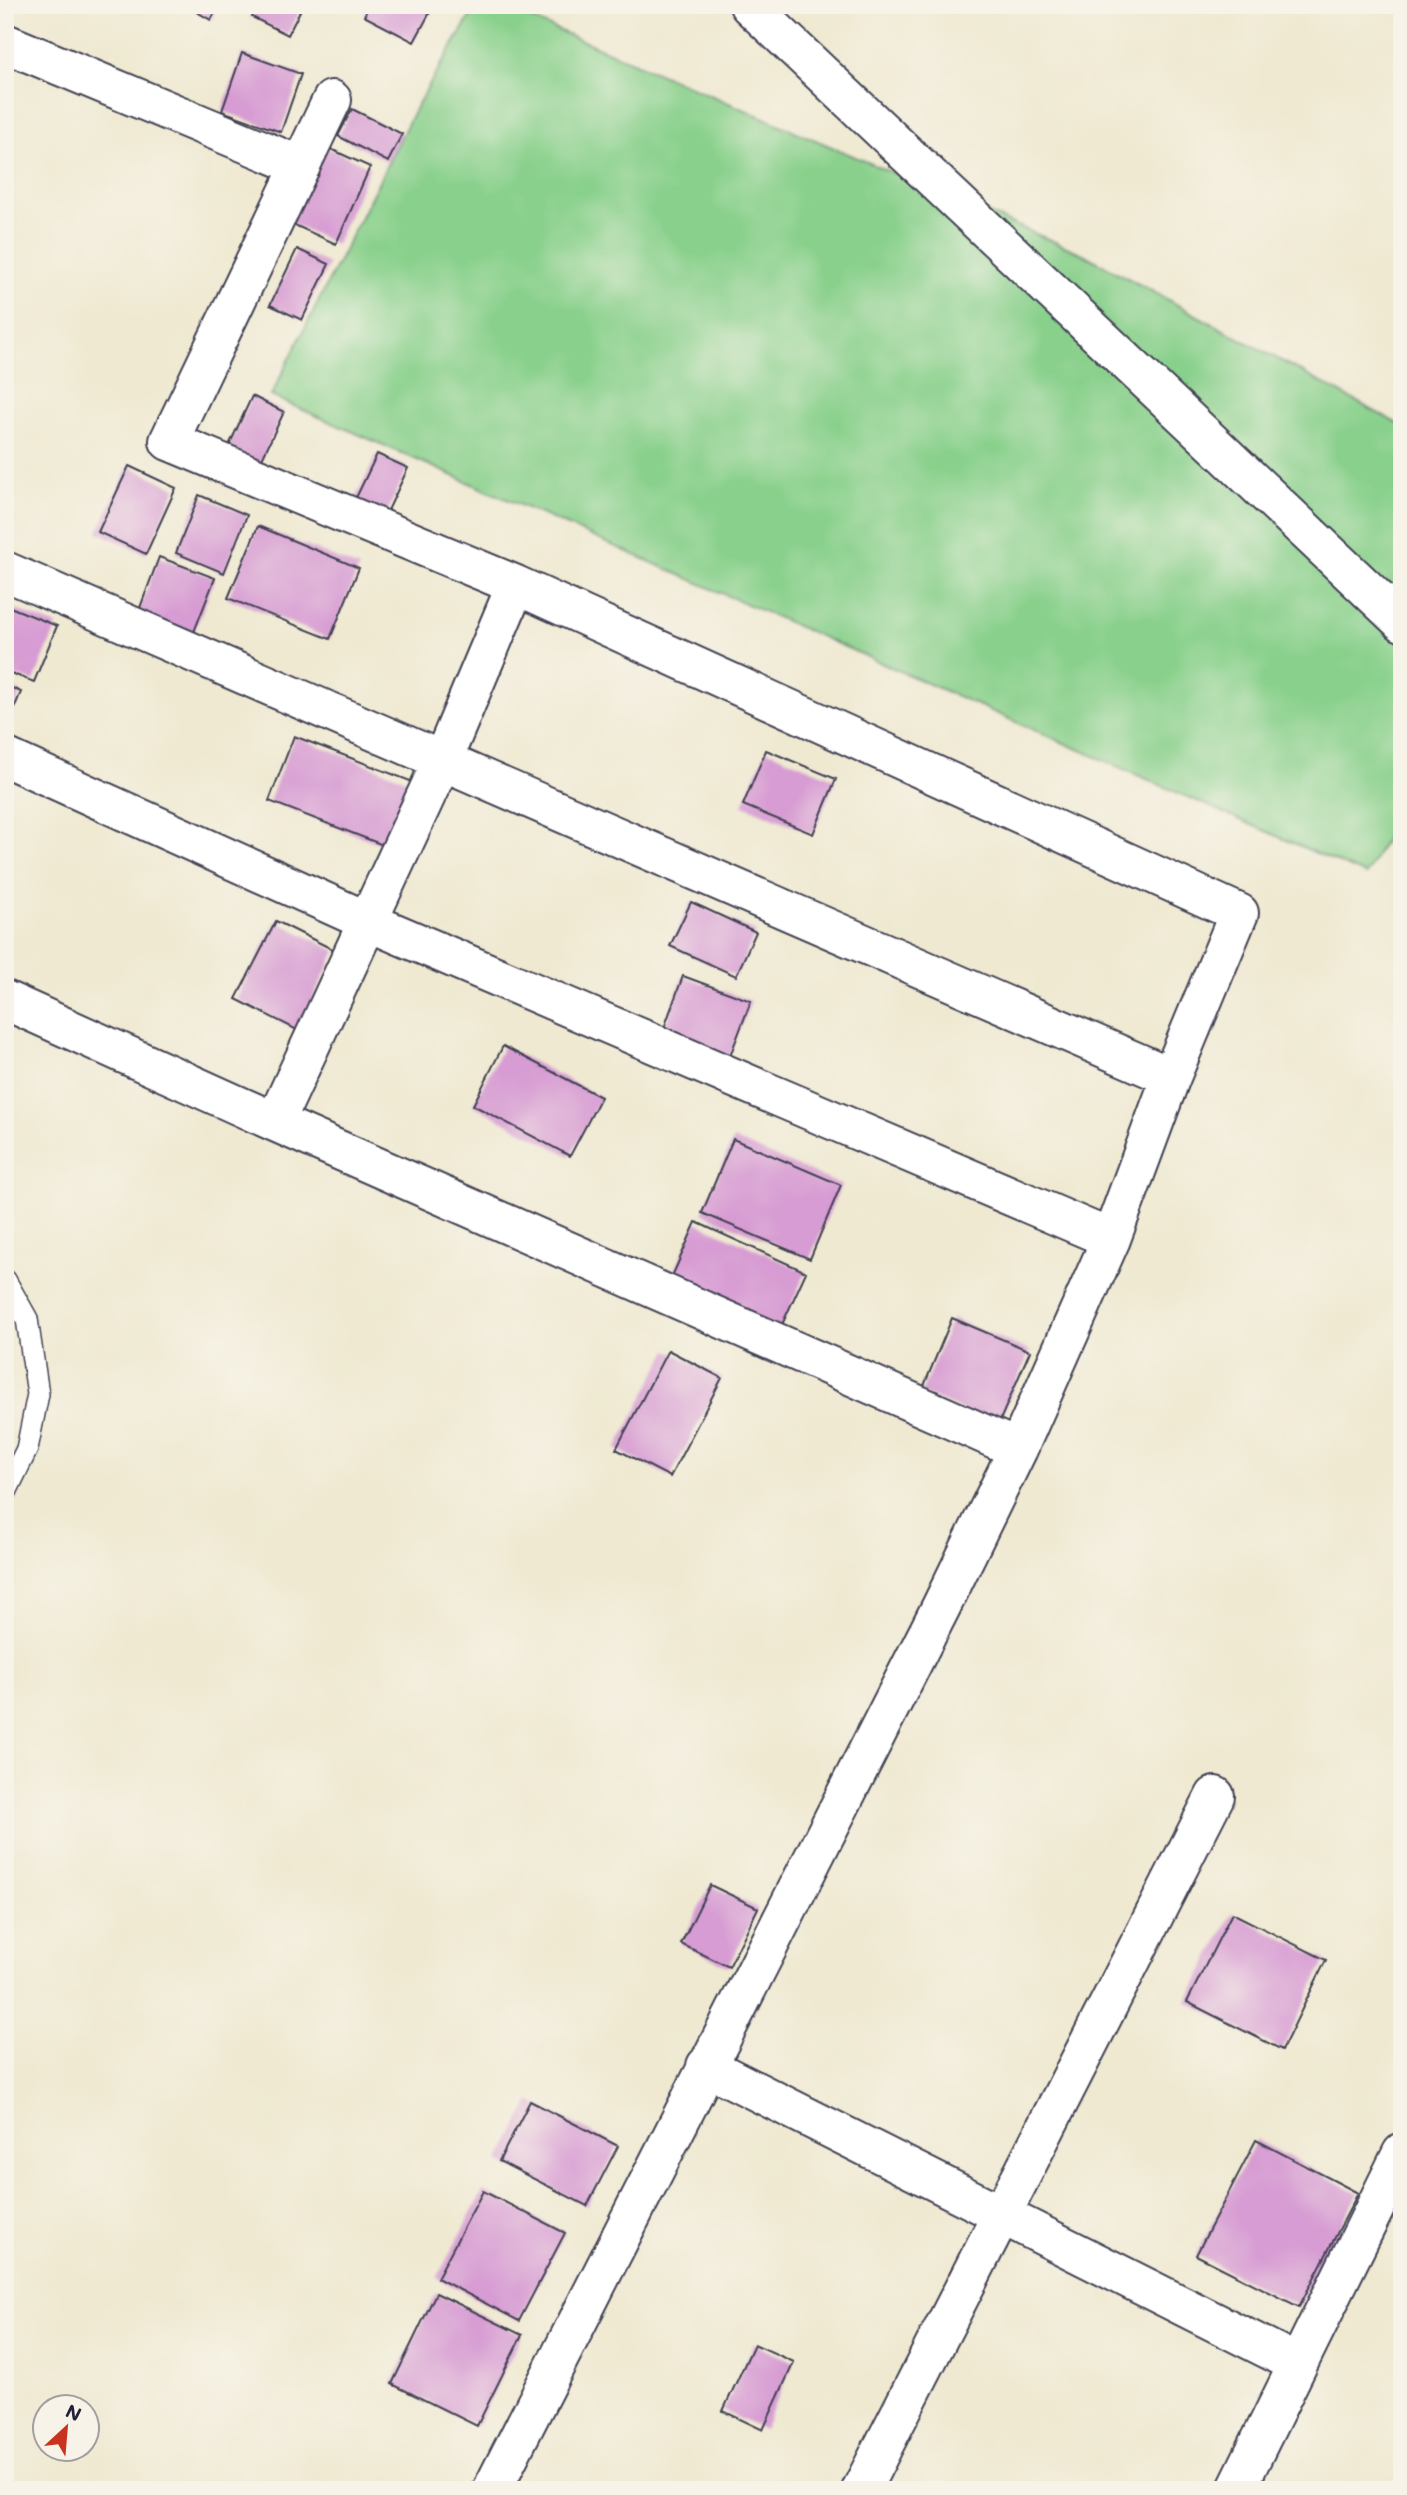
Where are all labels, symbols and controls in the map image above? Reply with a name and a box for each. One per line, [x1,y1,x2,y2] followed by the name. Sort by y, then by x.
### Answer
[32,2394,102,2464] north arrow
[62,2398,86,2427] text: N

